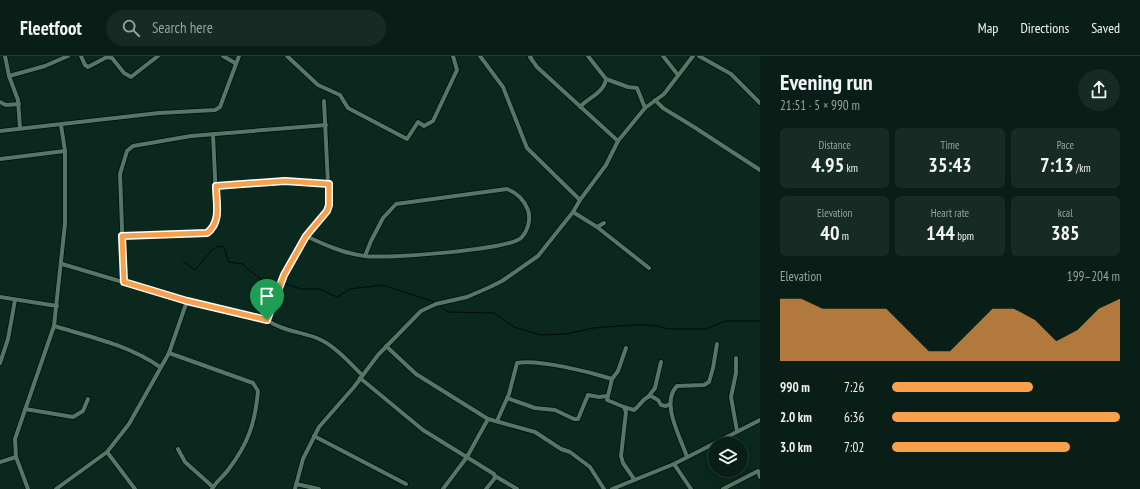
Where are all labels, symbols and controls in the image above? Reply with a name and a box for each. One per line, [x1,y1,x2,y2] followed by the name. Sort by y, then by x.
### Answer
[106,10,386,46] search box
[20,16,82,40] text: Fleetfoot
[120,17,142,39] icon: search
[152,18,213,37] text: Search here
[978,19,998,37] text: Map
[1020,19,1069,37] text: Directions
[1091,19,1120,37] text: Saved
[780,68,873,96] text: Evening run
[1078,69,1120,111] button: share
[780,97,860,114] text: 21:51 · 5 × 990 m
[818,138,851,152] text: Distance
[940,138,960,152] text: Time
[1057,138,1074,152] text: Pace
[811,152,844,178] text: 4.95
[928,152,972,178] text: 35:43
[1040,152,1074,178] text: 7:13
[844,161,858,175] text: km
[1074,161,1091,175] text: /km
[817,206,852,220] text: Elevation
[931,206,969,220] text: Heart rate
[1058,206,1073,220] text: kcal
[820,220,839,246] text: 40
[926,220,955,246] text: 144
[1051,220,1080,246] text: 385
[839,229,849,243] text: m
[955,229,974,243] text: bpm
[780,268,822,285] text: Elevation
[1067,268,1120,285] text: 199–204 m
[250,279,284,320] pin
[256,285,278,307] icon: arrive
[780,379,810,396] text: 990 m
[844,379,864,396] text: 7:26
[780,409,812,426] text: 2.0 km
[844,409,864,426] text: 6:36
[708,437,748,477] map controls
[708,437,748,477] button: layers
[780,439,812,456] text: 3.0 km
[844,439,864,456] text: 7:02

